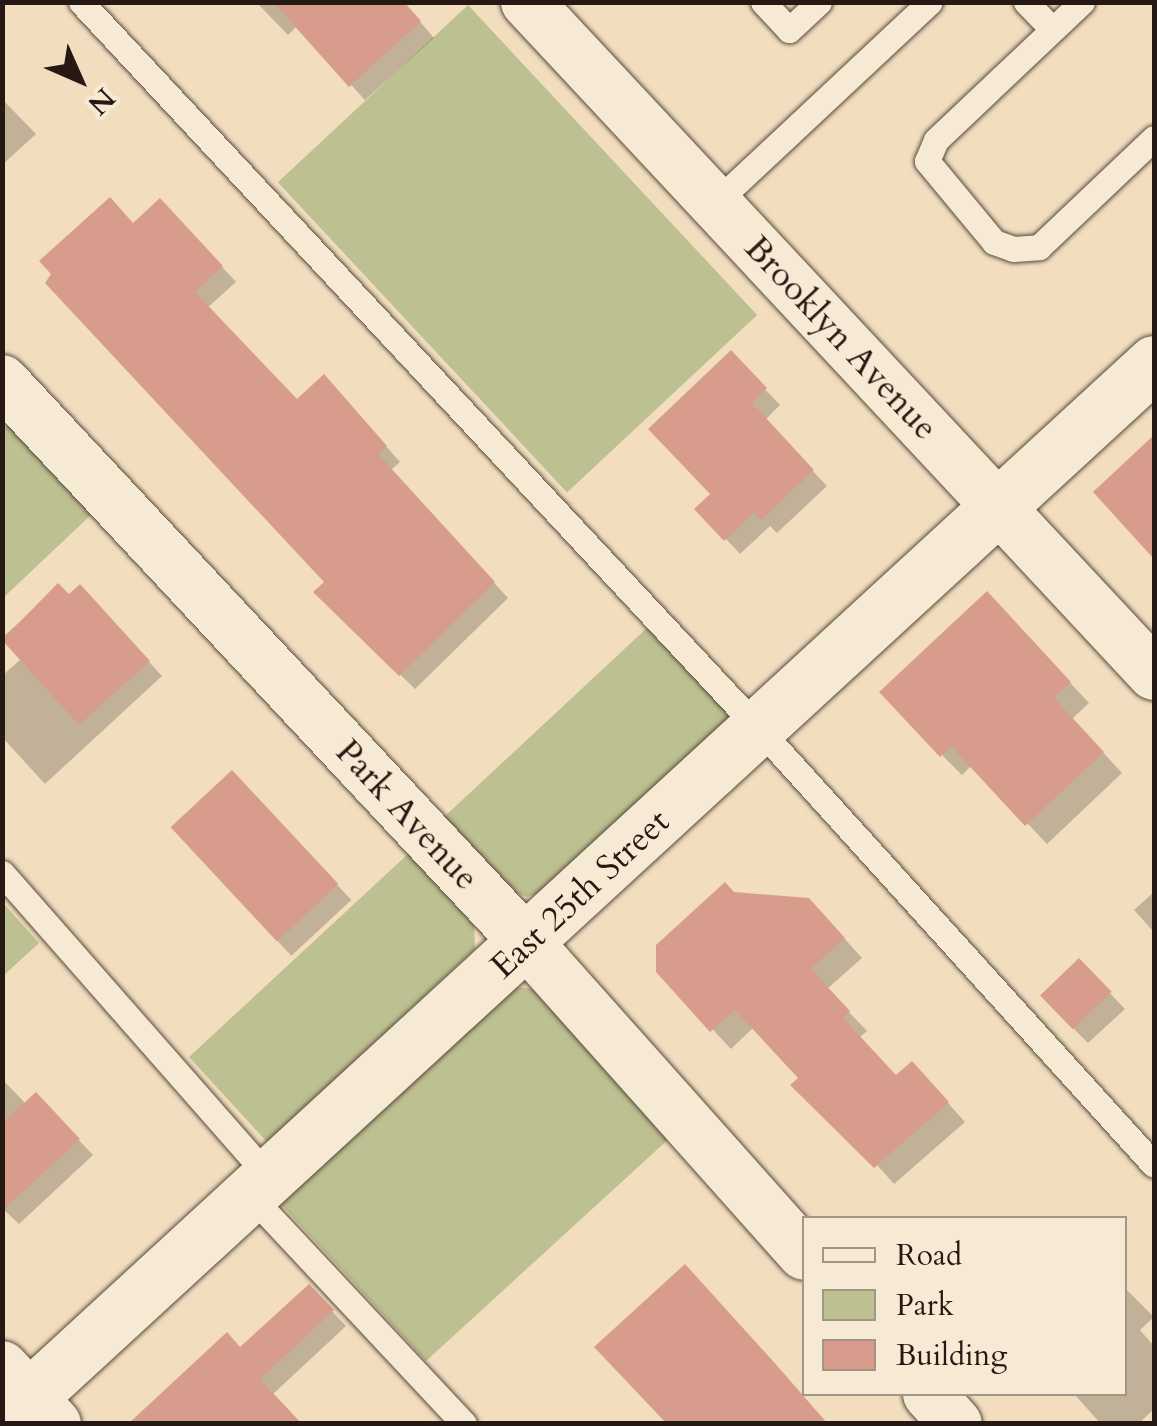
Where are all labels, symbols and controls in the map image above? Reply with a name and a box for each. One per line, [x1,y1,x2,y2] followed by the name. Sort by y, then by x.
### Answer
[30,30,130,130] north arrow
[79,79,123,123] text: N
[736,227,946,449] street label: Brooklyn Avenue
[327,731,487,899] street label: Park Avenue
[482,801,678,987] street label: East 25th Street
[802,1216,1127,1396] legend
[896,1235,962,1276] text: Road
[896,1285,954,1326] text: Park
[896,1335,1007,1376] text: Building

